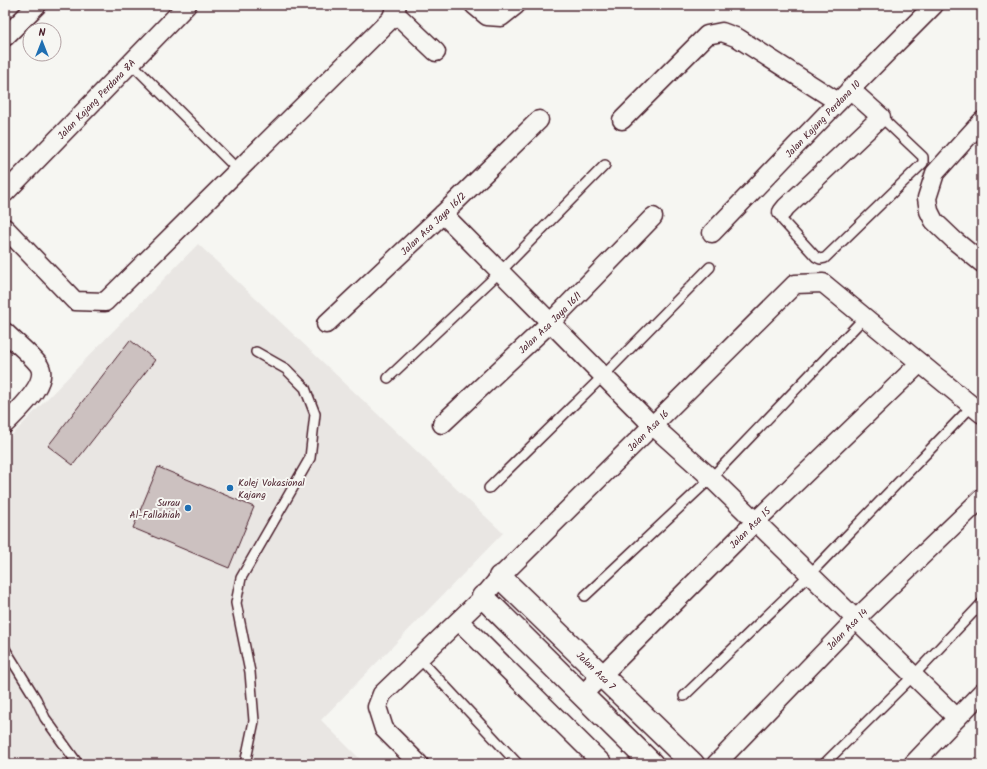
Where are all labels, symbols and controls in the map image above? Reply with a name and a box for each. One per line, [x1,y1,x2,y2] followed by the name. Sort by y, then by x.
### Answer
[22,22,62,62] north arrow
[39,24,46,42] text: N
[54,56,140,144] street label: Jalan Kajang Perdana 8A
[781,77,865,162] street label: Jalan Kajang Perdana 10
[397,188,470,259] street label: Jalan Asa Jaya 16/2
[515,288,586,358] street label: Jalan Asa Jaya 16/1
[624,406,673,456] street label: Jalan Asa 16
[238,475,305,503] place label: Kolej Vokasional Kajang
[225,483,235,493] marker: Kolej Vokasional Kajang
[130,495,180,523] place label: Surau Al-Fallahiah
[183,503,193,513] marker: Surau Al-Fallahiah
[726,503,775,553] street label: Jalan Asa 15
[823,604,872,654] street label: Jalan Asa 14
[572,648,619,694] street label: Jalan Asa 7

